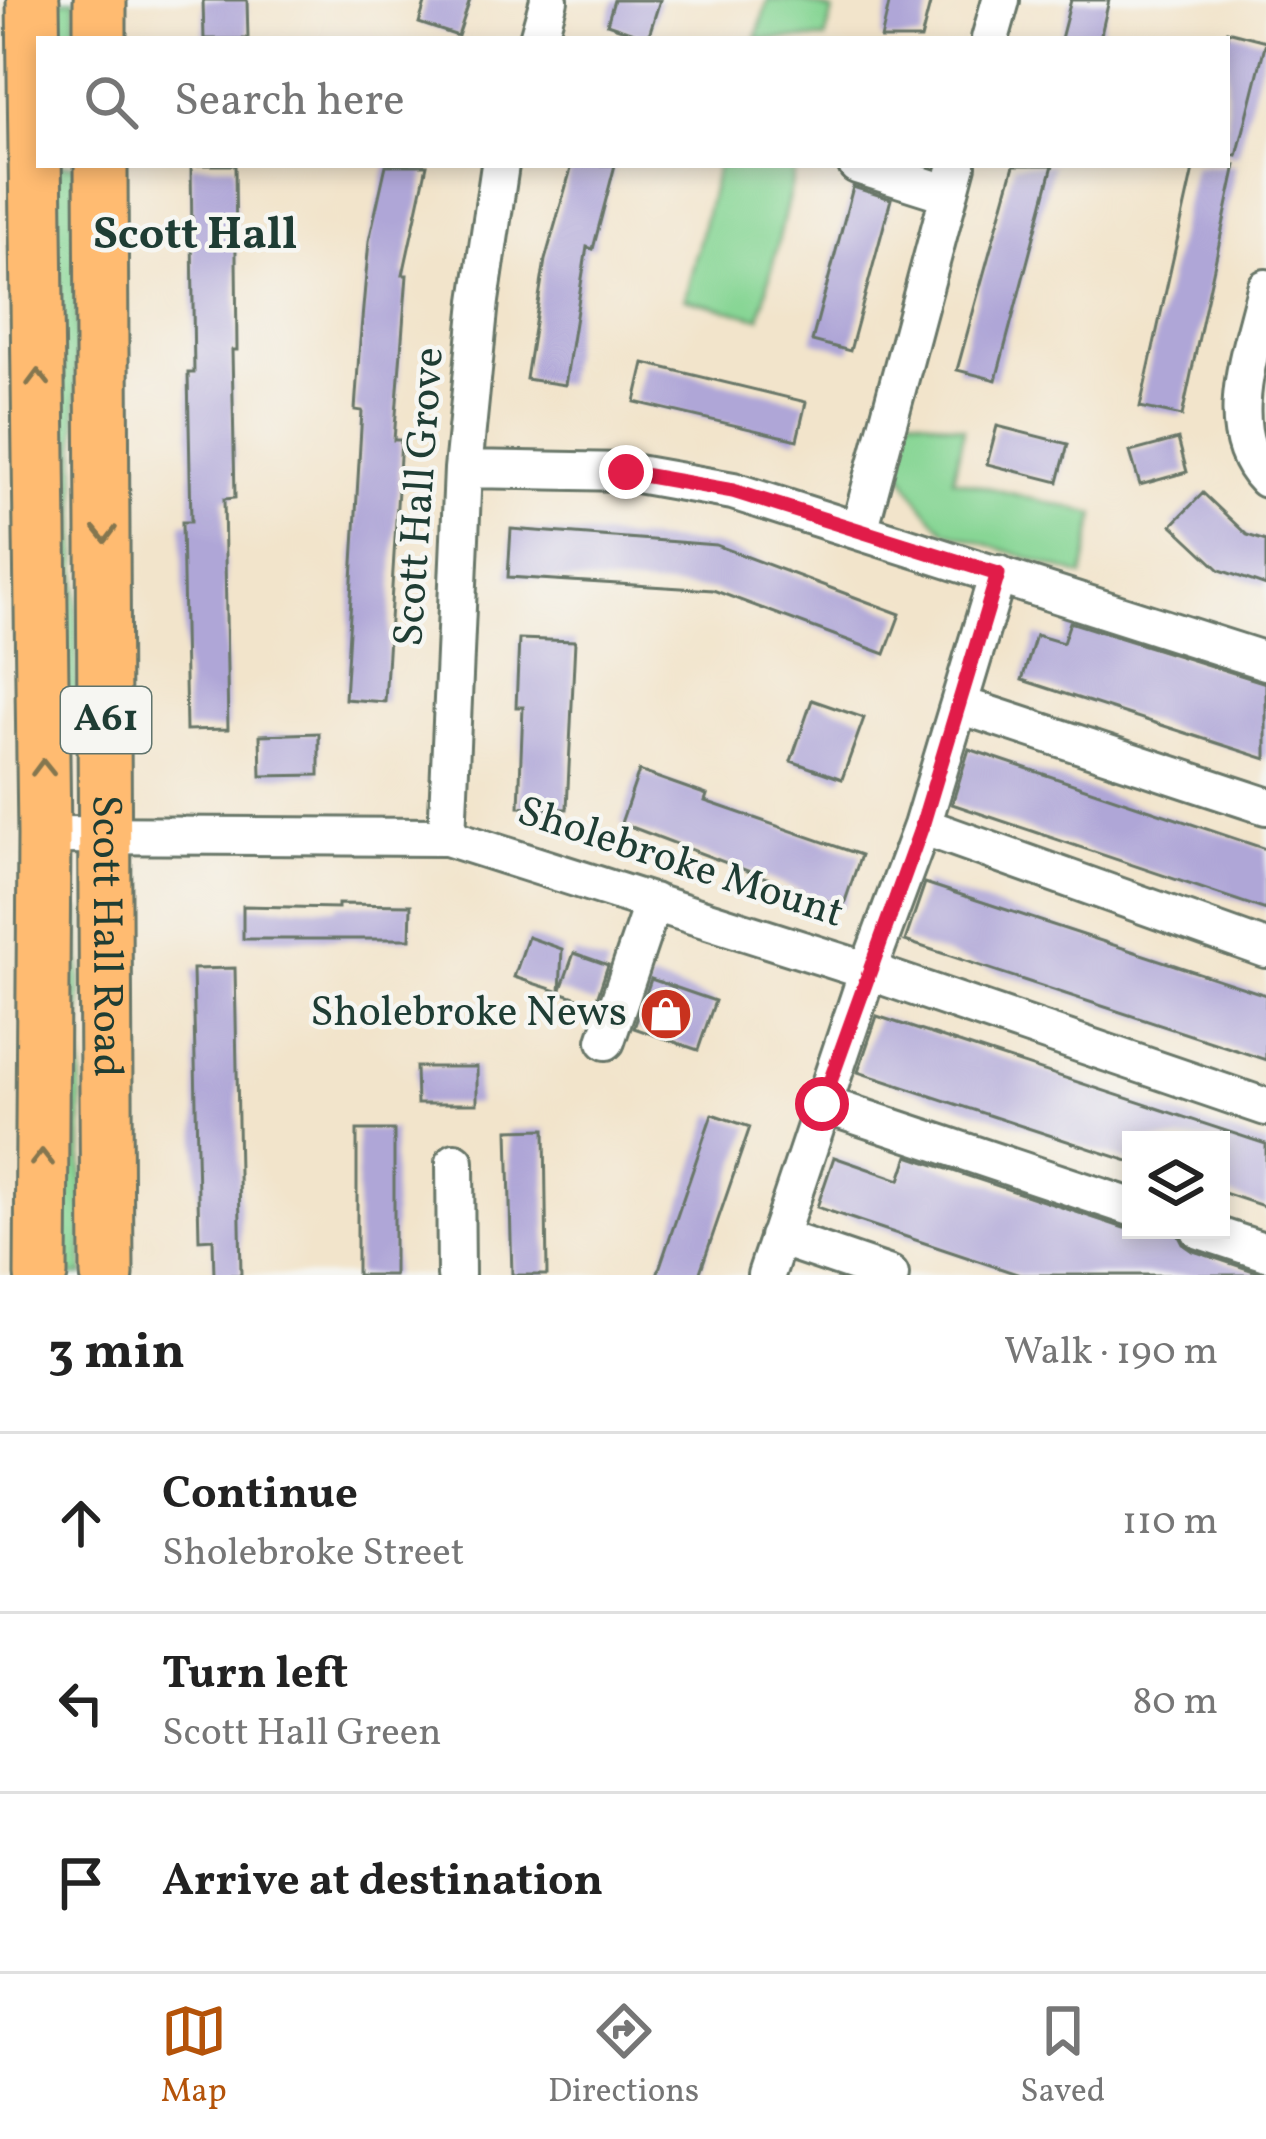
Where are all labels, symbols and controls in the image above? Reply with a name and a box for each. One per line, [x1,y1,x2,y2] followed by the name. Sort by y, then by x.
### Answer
[36,36,1230,168] search box
[78,69,144,135] icon: search
[174,71,405,134] text: Search here
[93,205,297,268] district label: Scott Hall
[381,345,461,649] street label: Scott Hall Grove
[25,368,51,387] one-way arrow
[599,445,653,499] route end
[92,526,118,544] one-way arrow
[61,687,151,753] road number: A61
[30,758,56,776] one-way arrow
[509,783,851,945] street label: Sholebroke Mount
[75,794,135,1078] street label: Scott Hall Road
[310,985,627,1044] place label: Sholebroke News
[638,986,694,1042] shop icon: Sholebroke News
[795,1077,849,1131] route start
[1122,1131,1230,1239] map controls
[1122,1131,1230,1239] button: layers
[29,1148,55,1166] one-way arrow
[48,1318,185,1389] text: 3 min
[1004,1326,1218,1380] text: Walk · 190 m
[162,1464,358,1527] text: Continue
[48,1490,114,1556] icon: ahead
[1122,1496,1218,1550] text: 110 m
[162,1527,464,1581] text: Sholebroke Street
[162,1644,348,1707] text: Turn left
[48,1670,114,1736] icon: left
[1132,1676,1218,1730] text: 80 m
[162,1707,442,1761] text: Scott Hall Green
[48,1850,114,1916] icon: arrive
[162,1851,603,1914] text: Arrive at destination
[161,1998,227,2116] tab: Map
[548,1998,699,2116] tab: Directions
[1020,1998,1105,2116] tab: Saved

